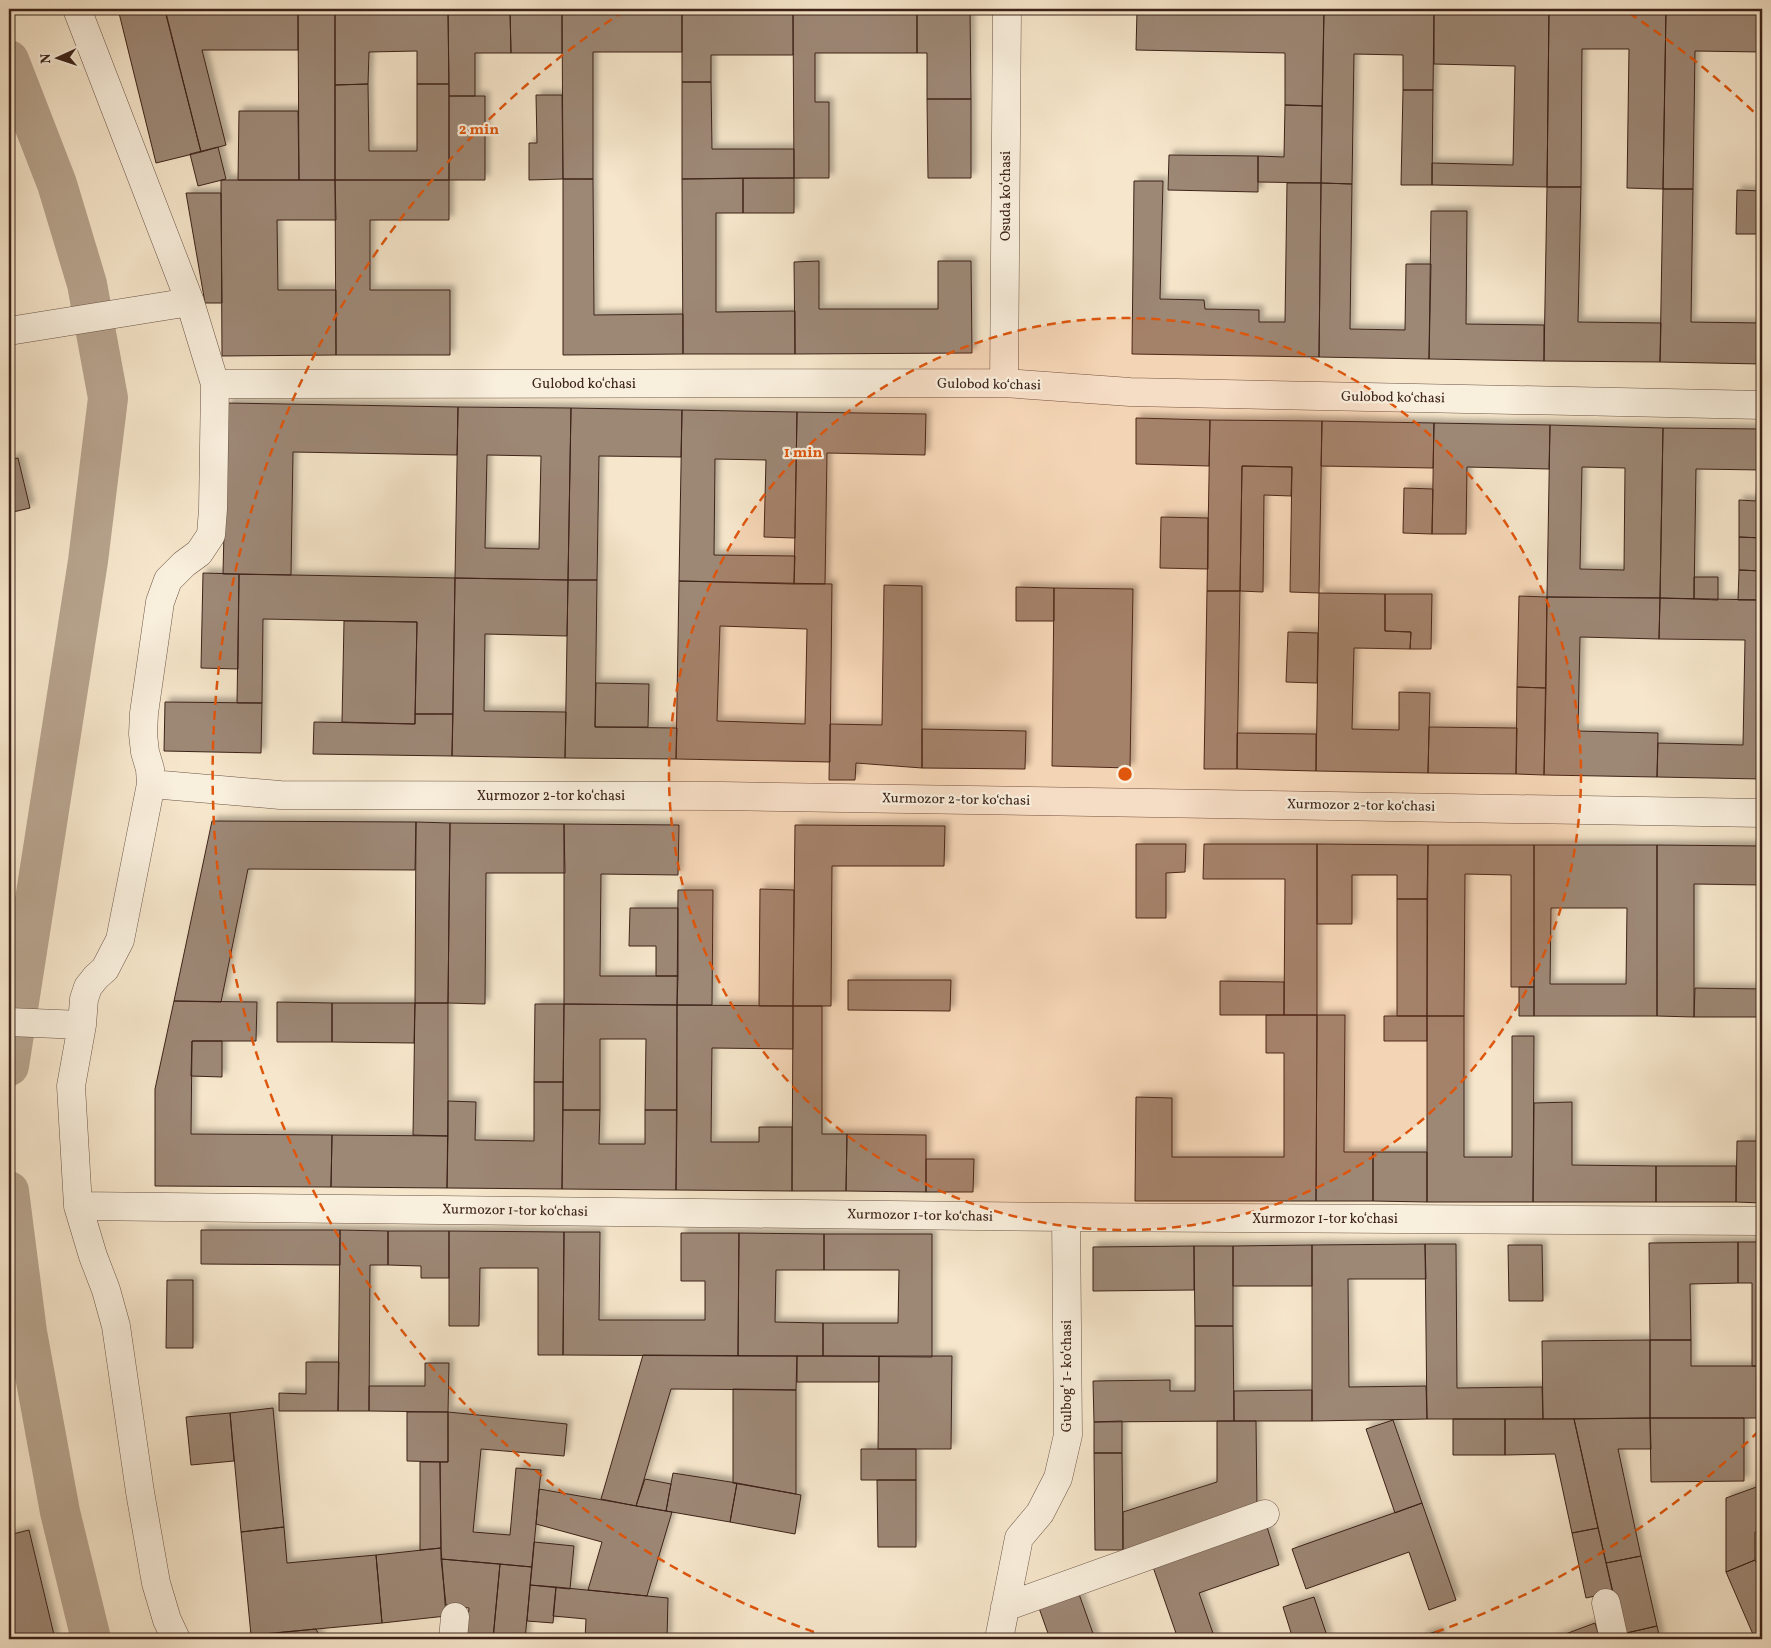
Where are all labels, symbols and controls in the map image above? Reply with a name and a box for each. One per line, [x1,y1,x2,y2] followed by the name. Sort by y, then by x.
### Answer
[32,32,82,82] north arrow
[37,53,56,64] text: N
[459,120,499,141] text: 2 min
[997,151,1016,241] street label: Osuda koʻchasi
[532,375,636,394] street label: Gulobod koʻchasi
[937,375,1041,395] street label: Gulobod koʻchasi
[1341,388,1445,408] street label: Gulobod koʻchasi
[784,443,822,464] text: 1 min
[1116,765,1134,783] centre of rings
[477,787,625,806] street label: Xurmozor 2-tor koʻchasi
[882,789,1030,811] street label: Xurmozor 2-tor koʻchasi
[1287,795,1435,817] street label: Xurmozor 2-tor koʻchasi
[442,1200,588,1222] street label: Xurmozor 1-tor koʻchasi
[847,1205,993,1227] street label: Xurmozor 1-tor koʻchasi
[1252,1210,1398,1229] street label: Xurmozor 1-tor koʻchasi
[1058,1320,1077,1432] street label: Gulbogʻ 1- koʻchasi

